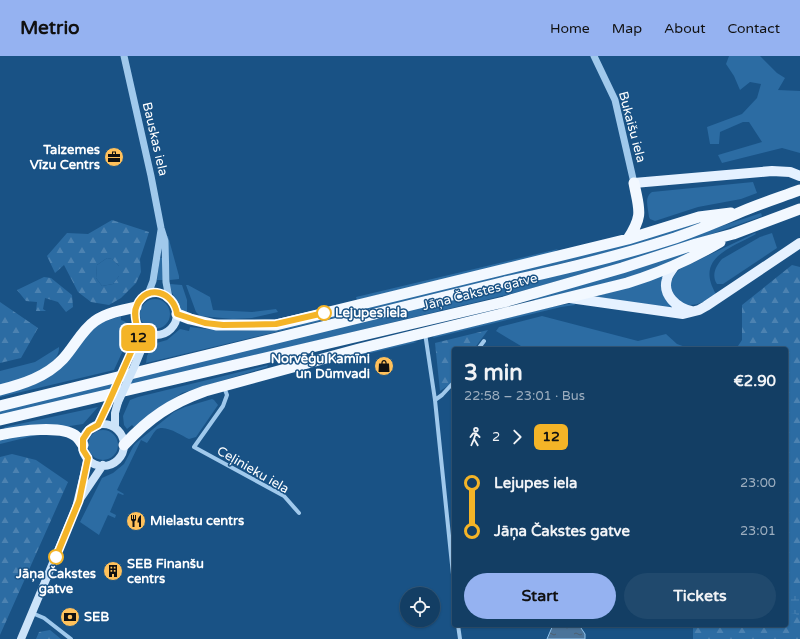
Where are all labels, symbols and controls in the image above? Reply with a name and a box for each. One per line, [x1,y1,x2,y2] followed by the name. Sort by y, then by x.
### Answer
[20,17,80,39] text: Metrio
[550,20,590,37] text: Home
[612,20,642,37] text: Map
[664,20,706,37] text: About
[728,20,780,37] text: Contact
[615,90,649,164] street label: Bukaišu iela
[139,100,171,178] street label: Bauskas iela
[30,142,100,173] place label: Taizemes Vīzu Centrs
[103,146,125,168] office icon: Taizemes Vīzu Centrs
[421,270,539,314] street label: Jāņa Čakstes gatve
[316,305,332,321] marker: Lejupes iela
[335,305,407,321] place label: Lejupes iela
[120,325,156,351] line badge: 12
[129,329,147,346] text: 12
[271,351,370,382] place label: Norvēģu Kamīni un Dūmvadi
[373,355,395,377] shop icon: Norvēģu Kamīni un Dūmvadi
[464,360,523,386] text: 3 min
[734,372,776,390] text: €2.90
[464,388,585,404] text: 22:58 – 23:01 · Bus
[464,426,486,448] icon: walk
[506,426,528,448] icon: forward
[542,428,560,445] text: 12
[492,429,500,445] text: 2
[214,443,292,497] street label: Ceļinieku iela
[494,474,578,492] text: Lejupes iela
[740,475,776,491] text: 23:00
[125,510,147,532] restaurant icon: Mielastu centrs
[150,513,244,529] place label: Mielastu centrs
[494,522,630,540] text: Jāņa Čakstes gatve
[740,523,776,539] text: 23:01
[48,549,64,565] marker: Jāņa Čakstes gatve
[127,556,204,587] place label: SEB Finanšu centrs
[102,560,124,582] building icon: SEB Finanšu centrs
[15,565,96,597] place label: Jāņa Čakstes gatve
[464,573,616,619] button: Start
[624,573,776,619] button: Tickets
[400,587,440,627] map controls
[400,587,440,627] button: locate
[59,606,81,628] bank icon: SEB
[84,609,109,625] place label: SEB

